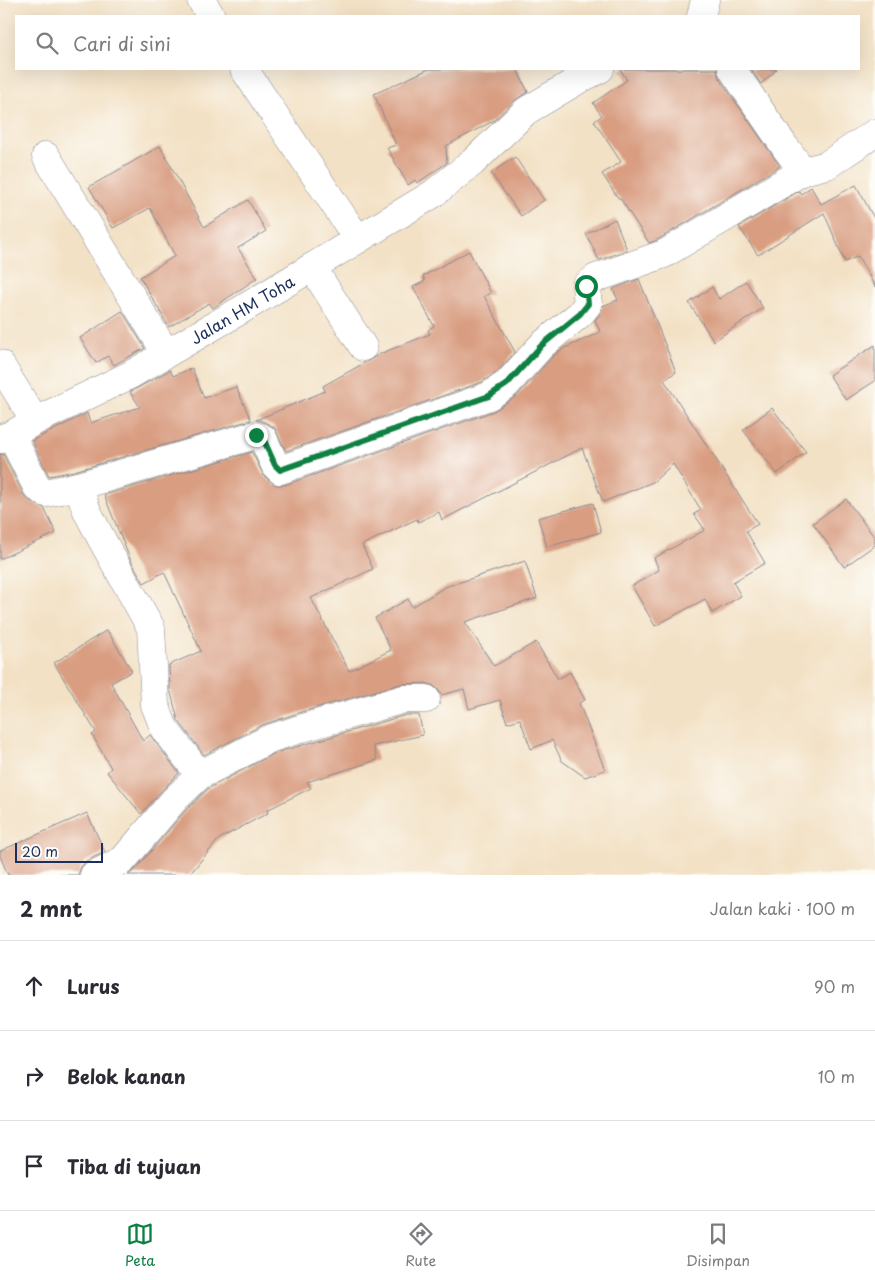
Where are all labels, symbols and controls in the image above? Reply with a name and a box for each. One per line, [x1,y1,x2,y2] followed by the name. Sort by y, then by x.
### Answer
[15,15,860,70] search box
[33,29,61,57] icon: search
[73,29,171,57] text: Cari di sini
[185,269,299,349] street label: Jalan HM Toha
[575,275,598,298] route start
[245,424,268,447] route end
[15,840,102,863] scale bar
[22,841,58,862] text: 20 m
[20,892,82,924] text: 2 mnt
[710,896,855,920] text: Jalan kaki · 100 m
[20,972,48,1000] icon: ahead
[67,972,120,1000] text: Lurus
[814,974,855,998] text: 90 m
[20,1062,48,1090] icon: right
[67,1062,186,1090] text: Belok kanan
[818,1064,855,1088] text: 10 m
[20,1152,48,1180] icon: arrive
[67,1152,201,1180] text: Tiba di tujuan
[125,1220,155,1271] tab: Peta
[405,1220,436,1271] tab: Rute
[686,1220,750,1271] tab: Disimpan

